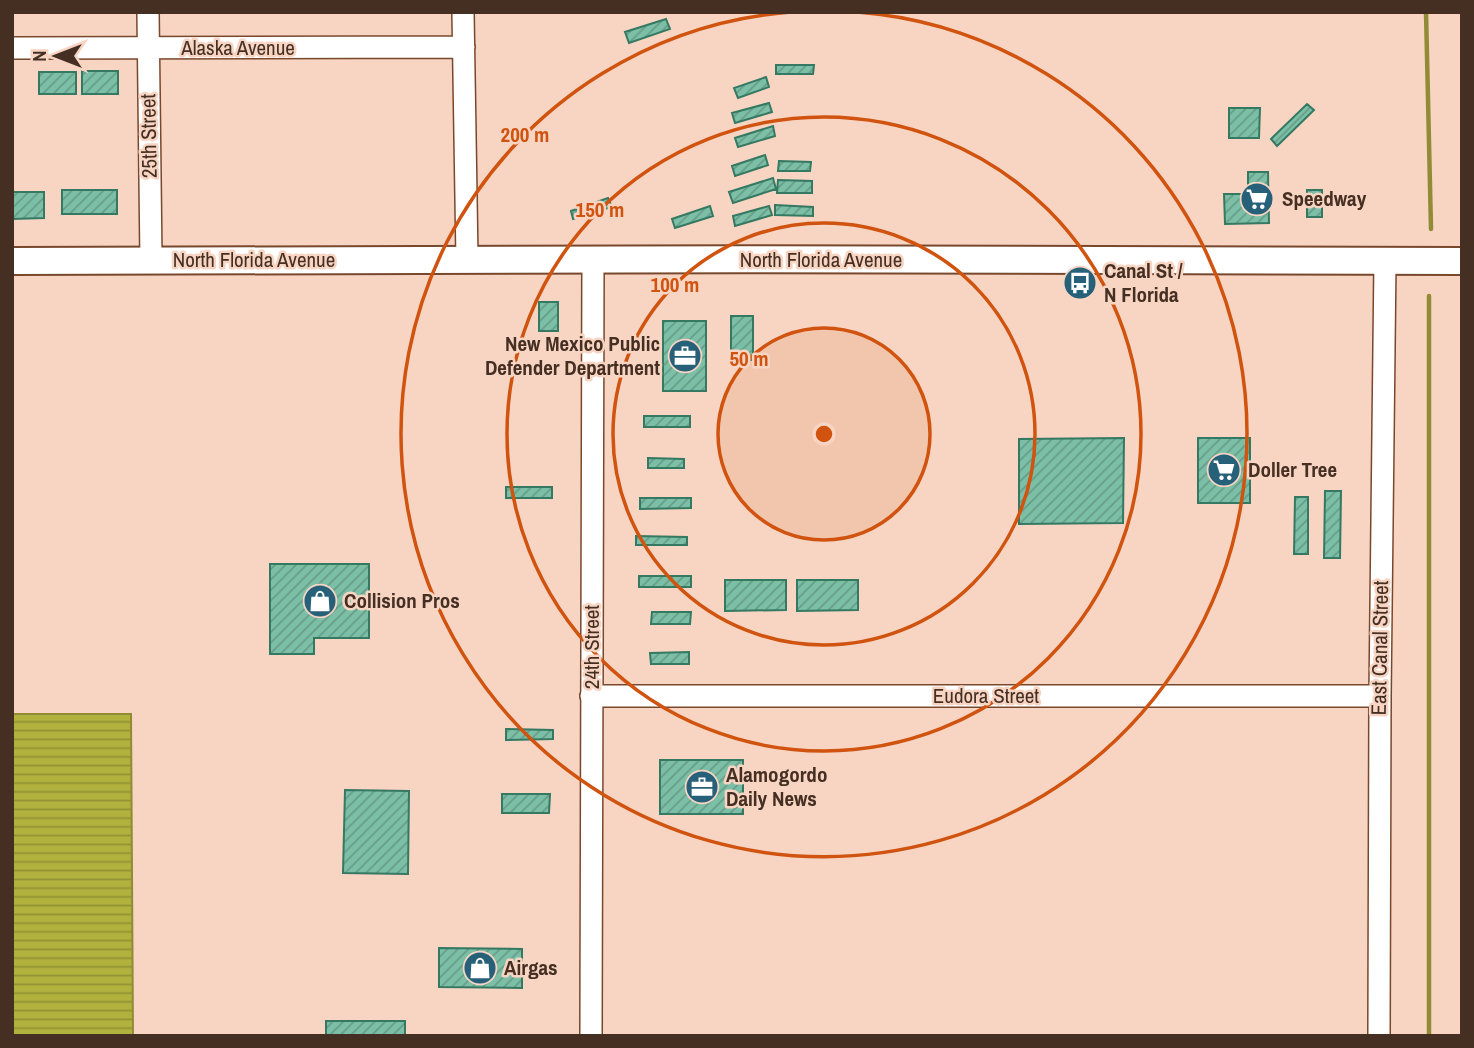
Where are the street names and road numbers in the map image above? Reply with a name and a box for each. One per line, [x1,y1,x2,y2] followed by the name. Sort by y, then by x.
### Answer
[180,33,295,62] street label: Alaska Avenue
[133,93,164,178] street label: 25th Street
[173,245,335,274] street label: North Florida Avenue
[740,245,902,274] street label: North Florida Avenue
[1364,580,1395,716] street label: East Canal Street
[577,605,606,689] street label: 24th Street
[933,681,1039,710] street label: Eudora Street

